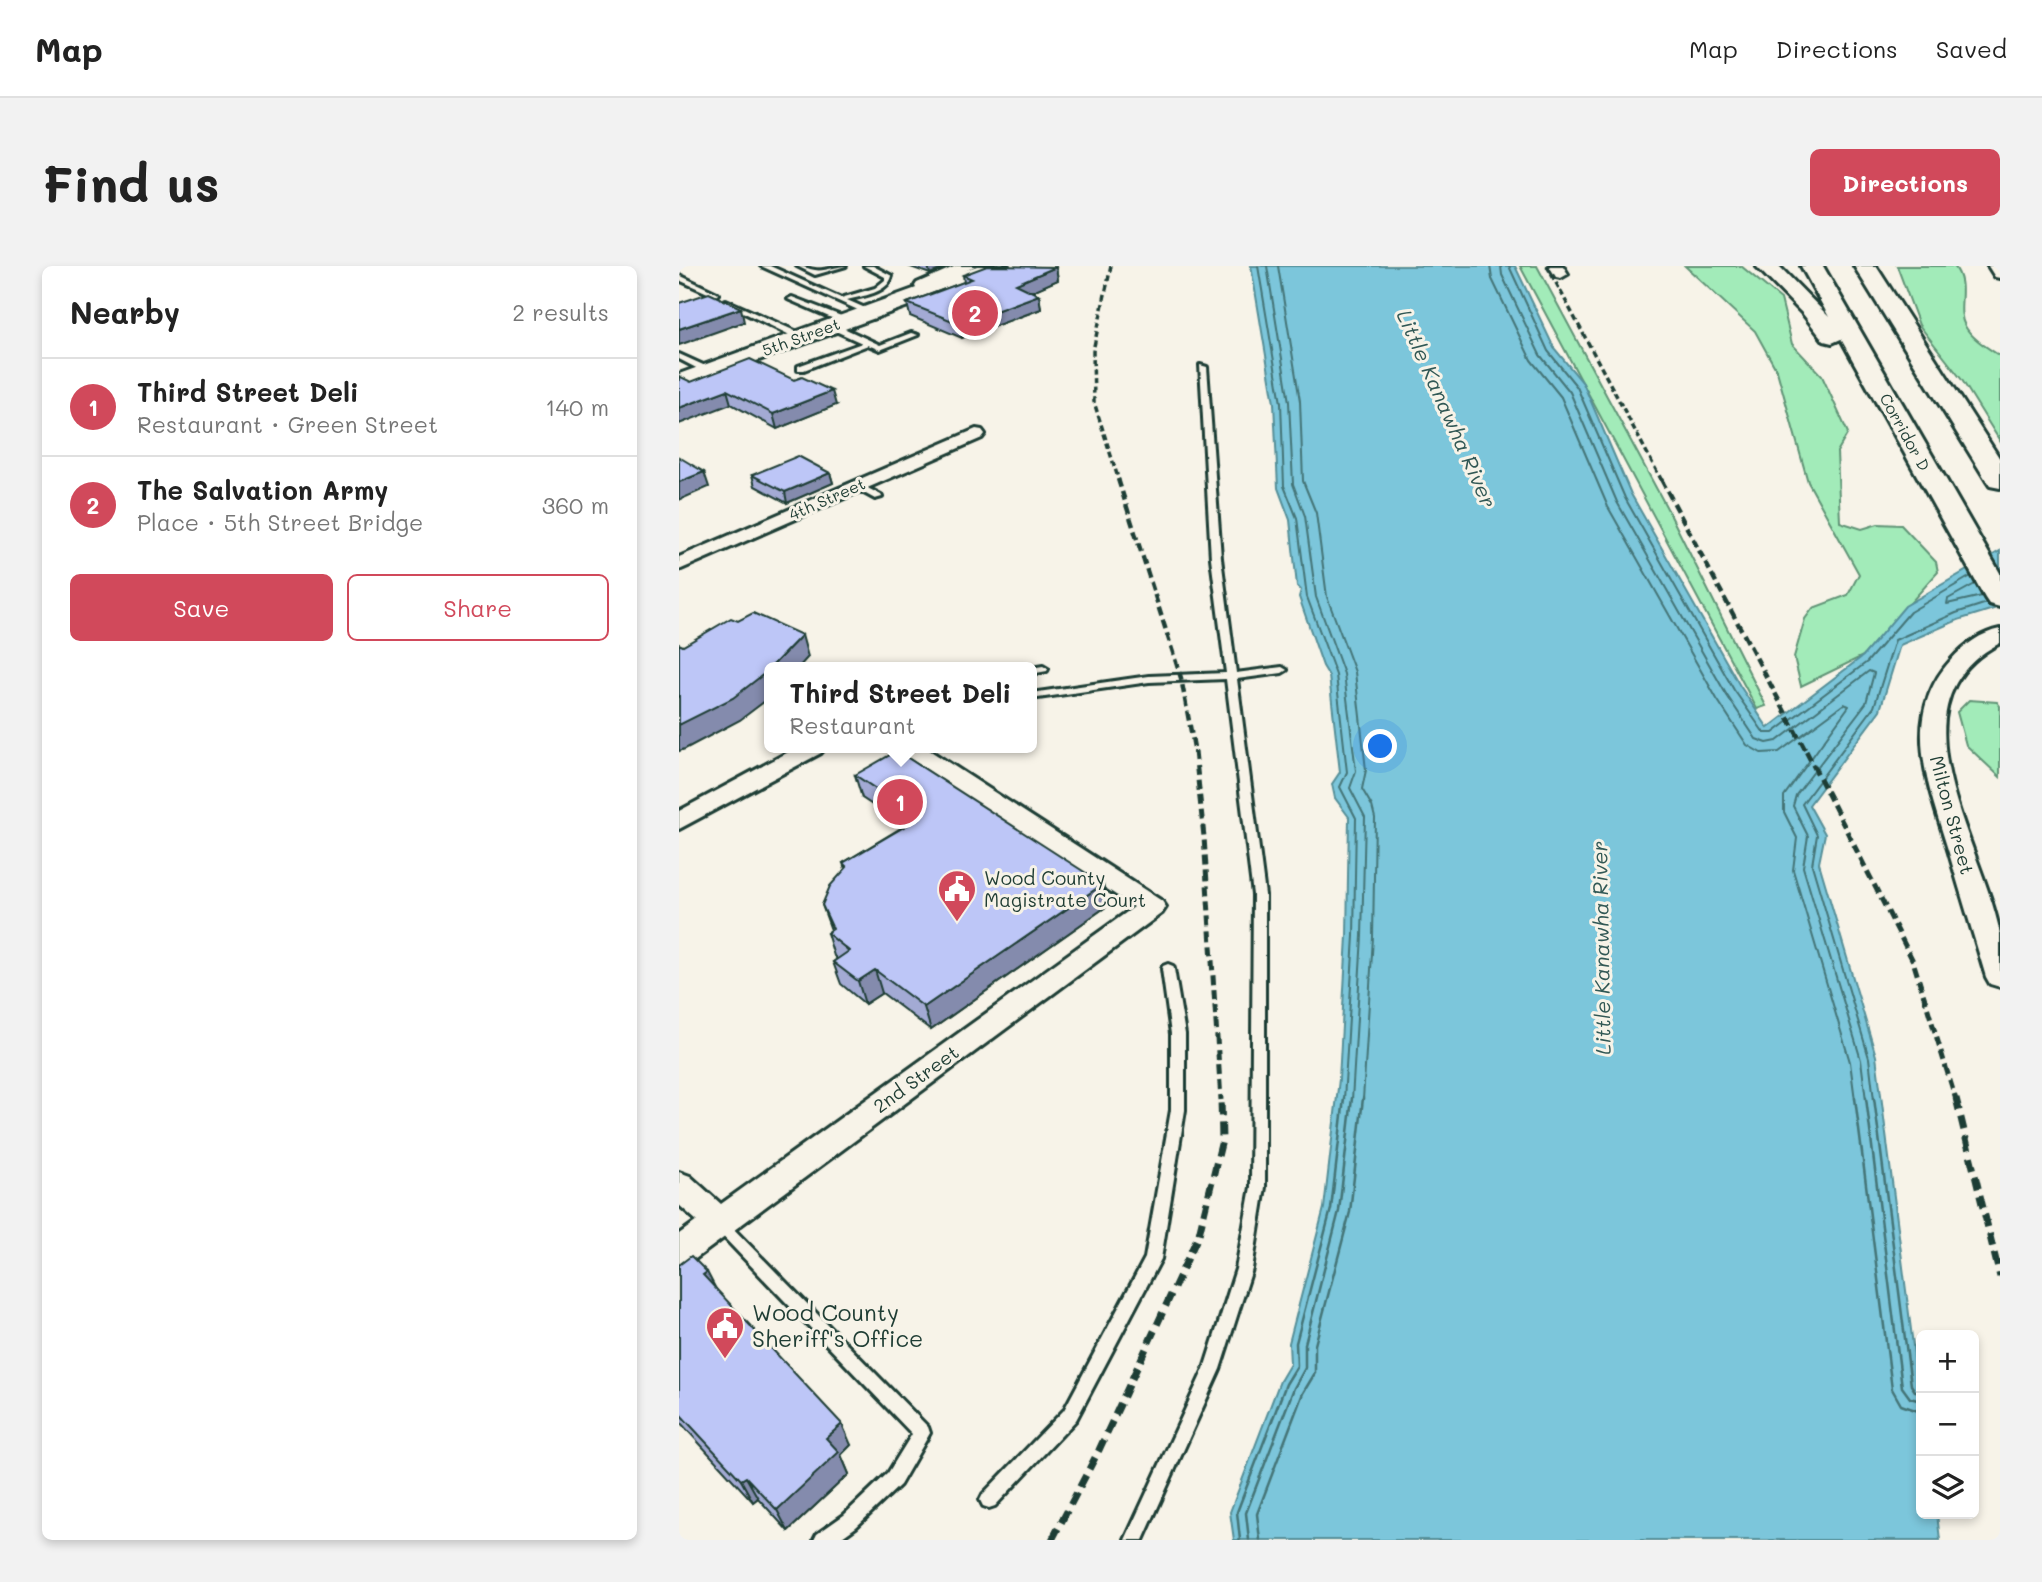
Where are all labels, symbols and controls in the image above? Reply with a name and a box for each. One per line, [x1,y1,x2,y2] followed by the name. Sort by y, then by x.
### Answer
[35,27,103,70] text: Map
[1689,33,1738,64] text: Map
[1776,33,1898,64] text: Directions
[1936,33,2007,64] text: Saved
[1810,149,2000,216] button: Directions
[42,151,220,214] text: Find us
[952,287,998,339] pin: 2
[70,292,180,332] text: Nearby
[512,297,609,327] text: 2 results
[1392,305,1503,512] water label: Little Kanawha River
[759,313,843,360] street label: 5th Street
[137,375,359,409] text: Third Street Deli
[1875,389,1935,474] street label: Corridor D
[88,392,98,422] text: 1
[545,392,609,422] text: 140 m
[137,409,438,439] text: Restaurant · Green Street
[785,472,868,525] street label: 4th Street
[137,473,388,507] text: The Salvation Army
[87,490,99,520] text: 2
[542,490,609,520] text: 360 m
[137,507,423,537] text: Place · 5th Street Bridge
[70,574,333,641] button: Save
[347,574,609,641] button: Share
[764,662,1037,753] popup
[790,676,1011,710] text: Third Street Deli
[790,710,916,740] text: Restaurant
[1363,729,1397,763] your location
[1925,753,1980,877] street label: Milton Street
[877,776,923,828] pin: 1
[1585,841,1616,1055] water label: Little Kanawha River
[984,865,1146,912] place label: Wood County Magistrate Court
[936,868,978,923] public building icon: Wood County Magistrate Court
[868,1039,963,1118] street label: 2nd Street
[752,1297,923,1353] place label: Wood County Sheriff's Office
[704,1305,746,1360] public building icon: Wood County Sheriff's Office
[1916,1330,1979,1519] map controls
[1916,1330,1979,1393] button: +
[1916,1393,1979,1456] button: −
[1916,1456,1979,1519] button: layers

